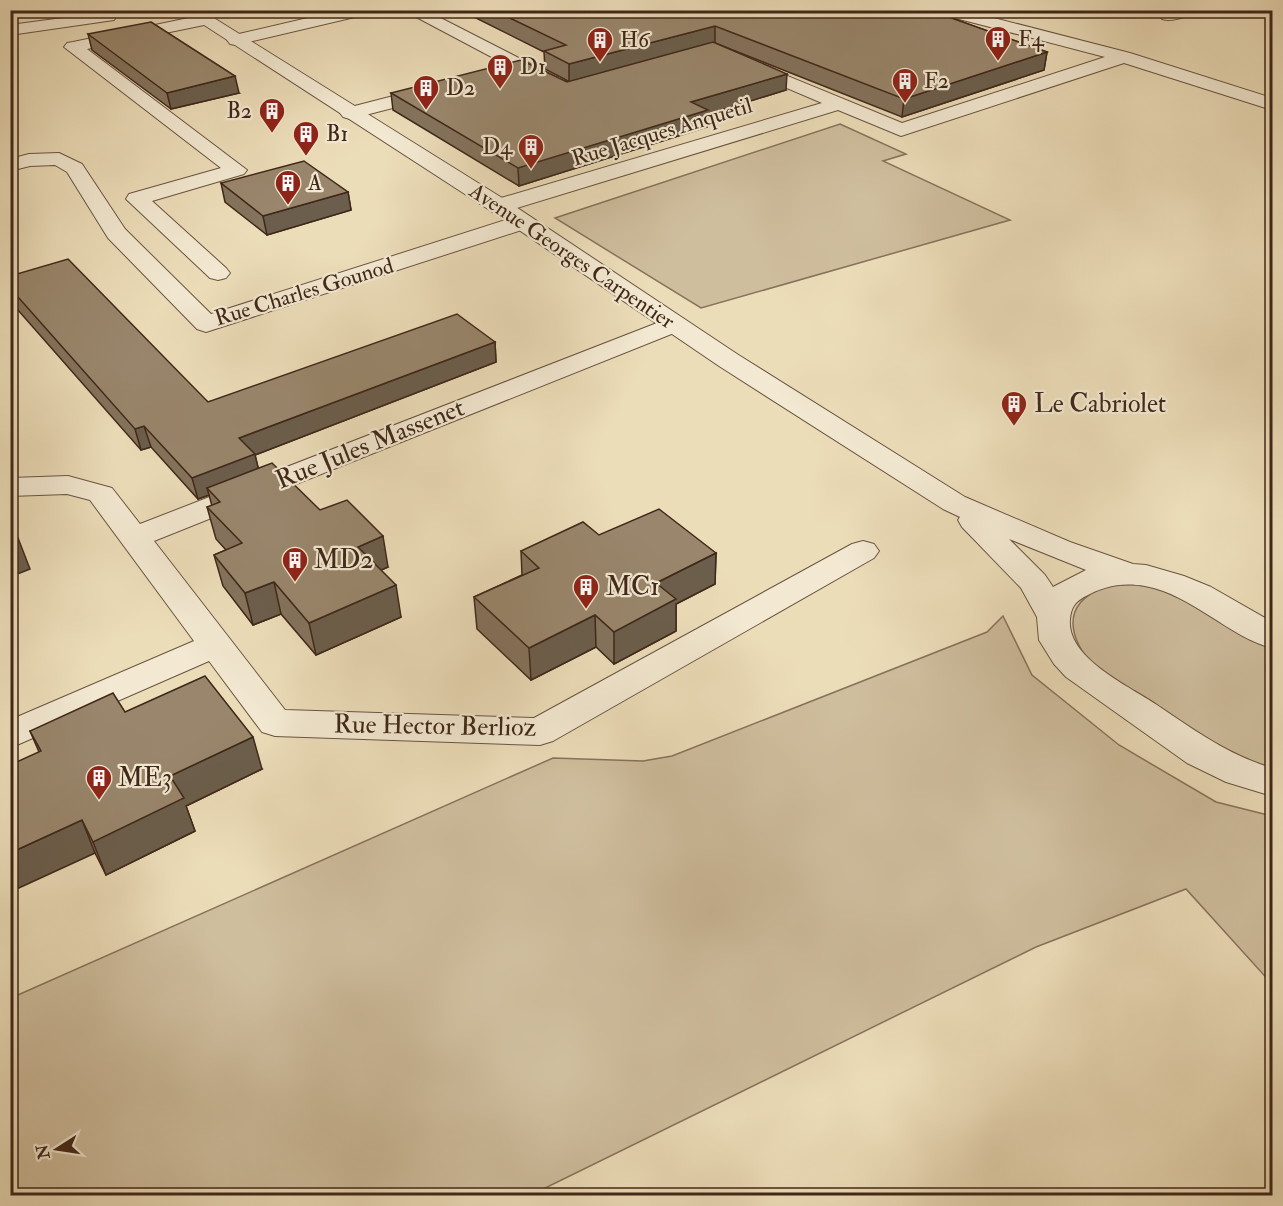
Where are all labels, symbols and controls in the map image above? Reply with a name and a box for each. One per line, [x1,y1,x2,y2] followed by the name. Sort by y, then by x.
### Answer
[983,24,1013,62] building icon: F4
[585,25,615,63] building icon: H6
[1018,25,1045,53] place label: F4
[620,26,651,54] place label: H6
[485,52,515,90] building icon: D1
[520,53,546,81] place label: D1
[890,66,920,104] building icon: F2
[924,67,949,95] place label: F2
[411,73,441,111] building icon: D2
[446,74,475,102] place label: D2
[568,91,756,173] street label: Rue Jacques Anquetil
[257,96,287,134] building icon: B2
[226,97,252,125] place label: B2
[291,119,321,157] building icon: B1
[326,120,348,148] place label: B1
[516,132,546,170] building icon: D4
[482,133,513,161] place label: D4
[273,168,303,206] building icon: A
[307,169,322,197] place label: A
[462,176,681,337] street label: Avenue Georges Carpentier
[211,251,397,333] street label: Rue Charles Gounod
[1034,388,1166,420] place label: Le Cabriolet
[999,389,1029,427] building icon: Le Cabriolet
[271,392,469,496] street label: Rue Jules Massenet
[314,544,374,576] place label: MD2
[280,545,310,583] building icon: MD2
[606,571,659,603] place label: MC1
[571,572,601,610] building icon: MC1
[333,708,537,744] street label: Rue Hector Berlioz
[118,762,172,794] place label: ME3
[84,763,114,801] building icon: ME3
[27,1119,87,1179] north arrow
[32,1142,55,1162] text: N

